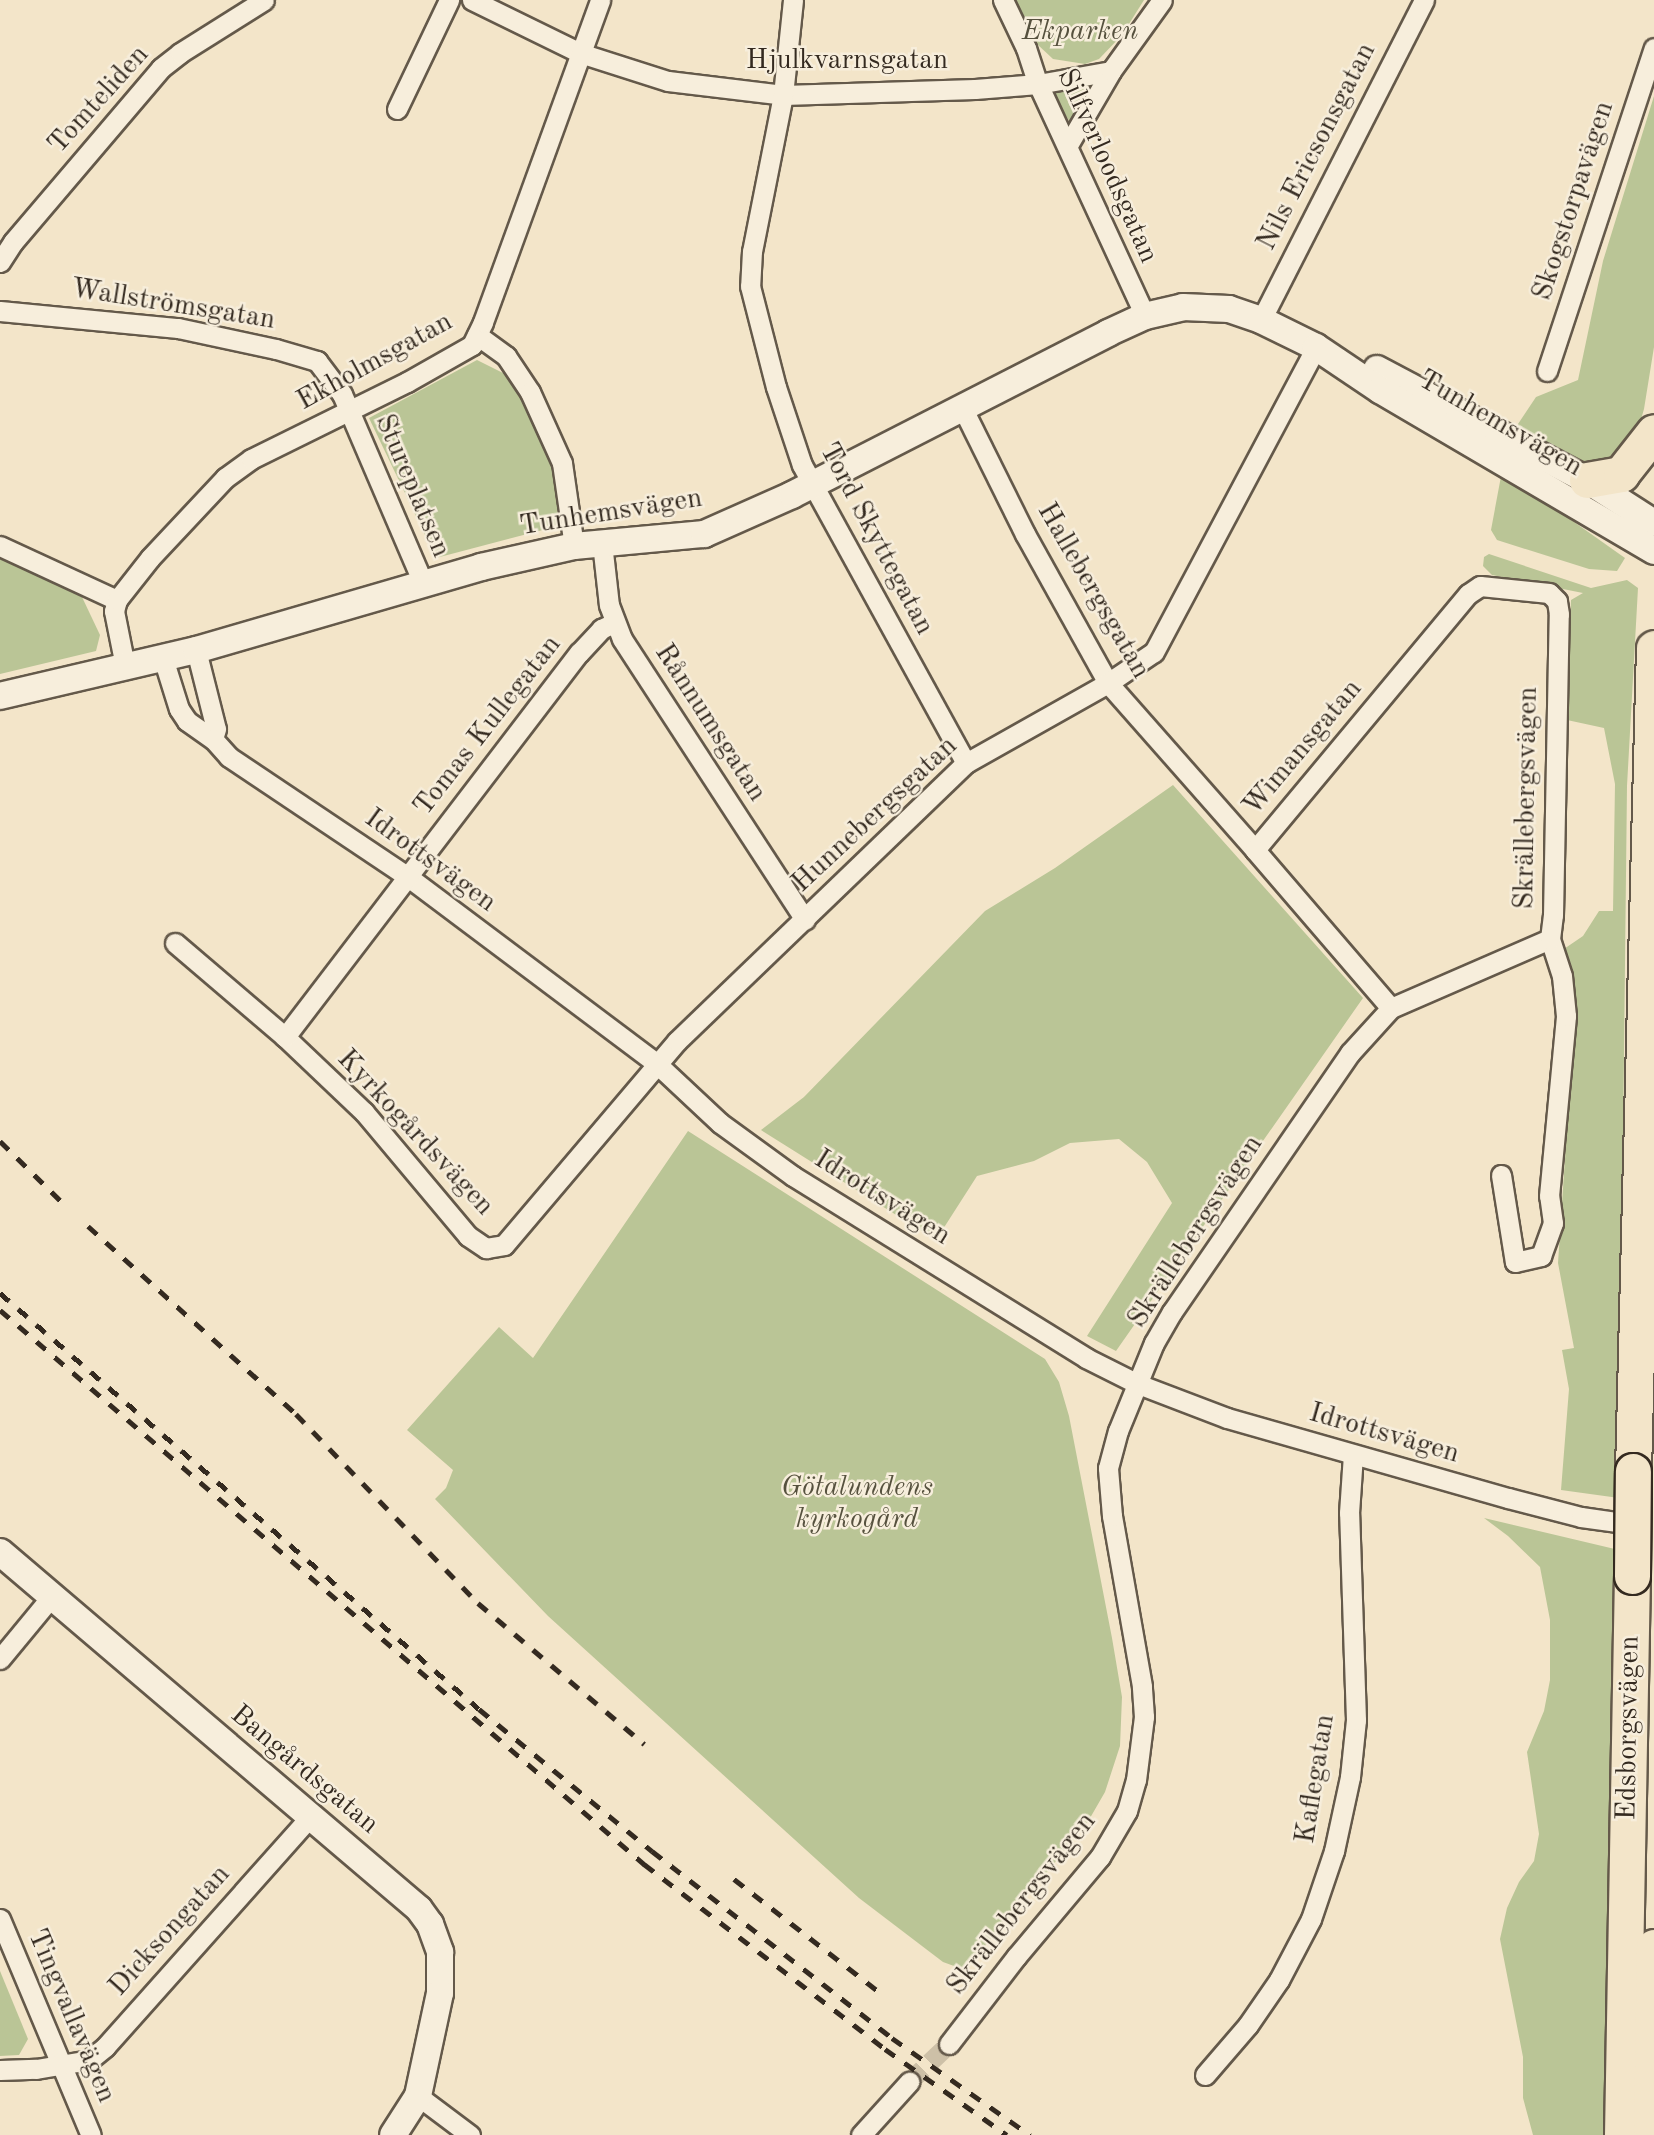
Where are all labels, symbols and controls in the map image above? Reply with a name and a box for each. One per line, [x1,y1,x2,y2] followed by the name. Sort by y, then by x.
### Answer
[1022,15,1138,49] park label: Ekparken
[1250,38,1384,256] street label: Nils Ericsonsgatan
[41,39,157,161] street label: Tomteliden
[746,44,948,78] street label: Hjulkvarnsgatan
[1049,64,1165,268] street label: Silfverloodsgatan
[1526,97,1622,305] street label: Skogstorpavägen
[69,272,277,338] street label: Wallströmsgatan
[291,305,459,419] street label: Ekholmsgatan
[1412,363,1588,485] street label: Tunhemsvägen
[367,409,457,563] street label: Stureplatsen
[811,437,941,641] street label: Tord Skyttegatan
[517,482,705,544] street label: Tunhemsvägen
[1029,497,1157,685] street label: Hallebergsgatan
[407,629,569,823] street label: Tomas Kullegatan
[647,638,773,808] street label: Rånnumsgatan
[1236,673,1370,823] street label: Wimansgatan
[1508,686,1546,910] street label: Skrällebergsvägen
[785,730,965,900] street label: Hunnebergsgatan
[358,802,502,920] street label: Idrottsvägen
[329,1043,501,1223] street label: Kyrkogårdsvägen
[1121,1129,1271,1335] street label: Skrällebergsvägen
[808,1143,956,1253] street label: Idrottsvägen
[1305,1397,1463,1471] street label: Idrottsvägen
[781,1471,933,1537] park label: Götalundens kyrkogård
[1611,1635,1647,1821] street label: Edsborgsvägen
[223,1698,385,1842] street label: Bangårdsgatan
[1289,1712,1343,1846] street label: Kaflegatan
[940,1806,1104,2002] street label: Skrällebergsvägen
[102,1858,238,2004] street label: Dicksongatan
[19,1924,123,2108] street label: Tingvallavägen

